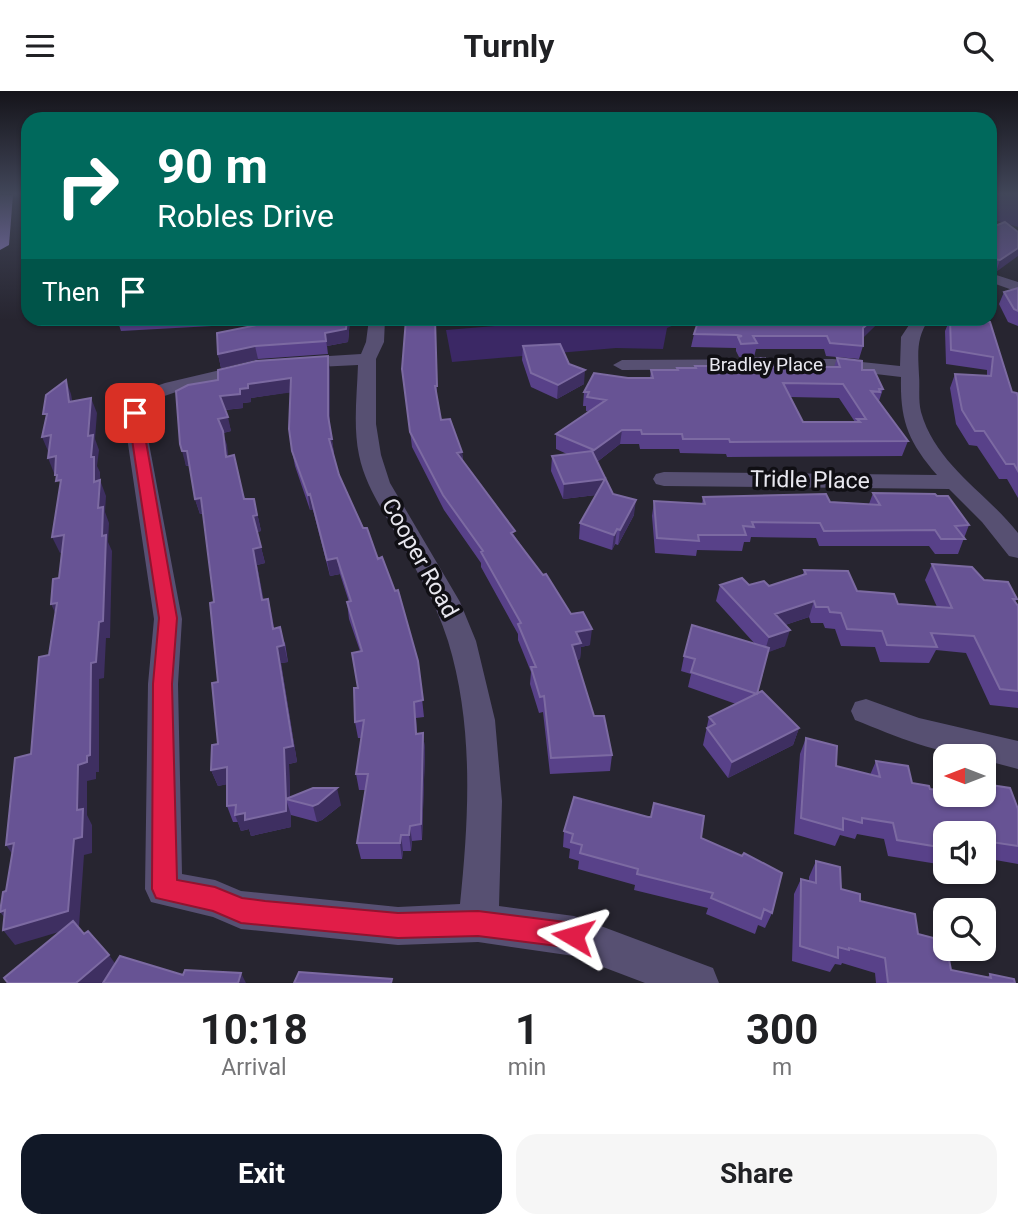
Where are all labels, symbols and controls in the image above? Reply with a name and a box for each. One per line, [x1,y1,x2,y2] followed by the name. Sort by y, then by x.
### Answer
[21,27,59,65] icon: menu
[464,27,554,65] text: Turnly
[959,27,997,65] icon: search
[157,138,268,195] text: 90 m
[42,140,133,231] icon: right
[157,197,334,235] text: Robles Drive
[114,273,152,311] icon: arrive
[42,277,100,307] text: Then
[709,353,823,376] street label: Bradley Place
[105,383,165,443] pin
[116,394,154,432] icon: arrive
[750,465,870,495] street label: Tridle Place
[376,493,464,623] street label: Cooper Road
[933,744,996,807] north arrow
[933,744,996,961] map controls
[933,821,996,884] button: sound
[933,898,996,961] button: search
[536,899,610,973] position arrow
[200,1005,308,1054] text: 10:18
[515,1005,539,1054] text: 1
[746,1005,818,1054] text: 300
[221,1054,287,1081] text: Arrival
[508,1054,546,1081] text: min
[772,1054,792,1081] text: m
[21,1134,502,1214] button: Exit
[516,1134,997,1214] button: Share

